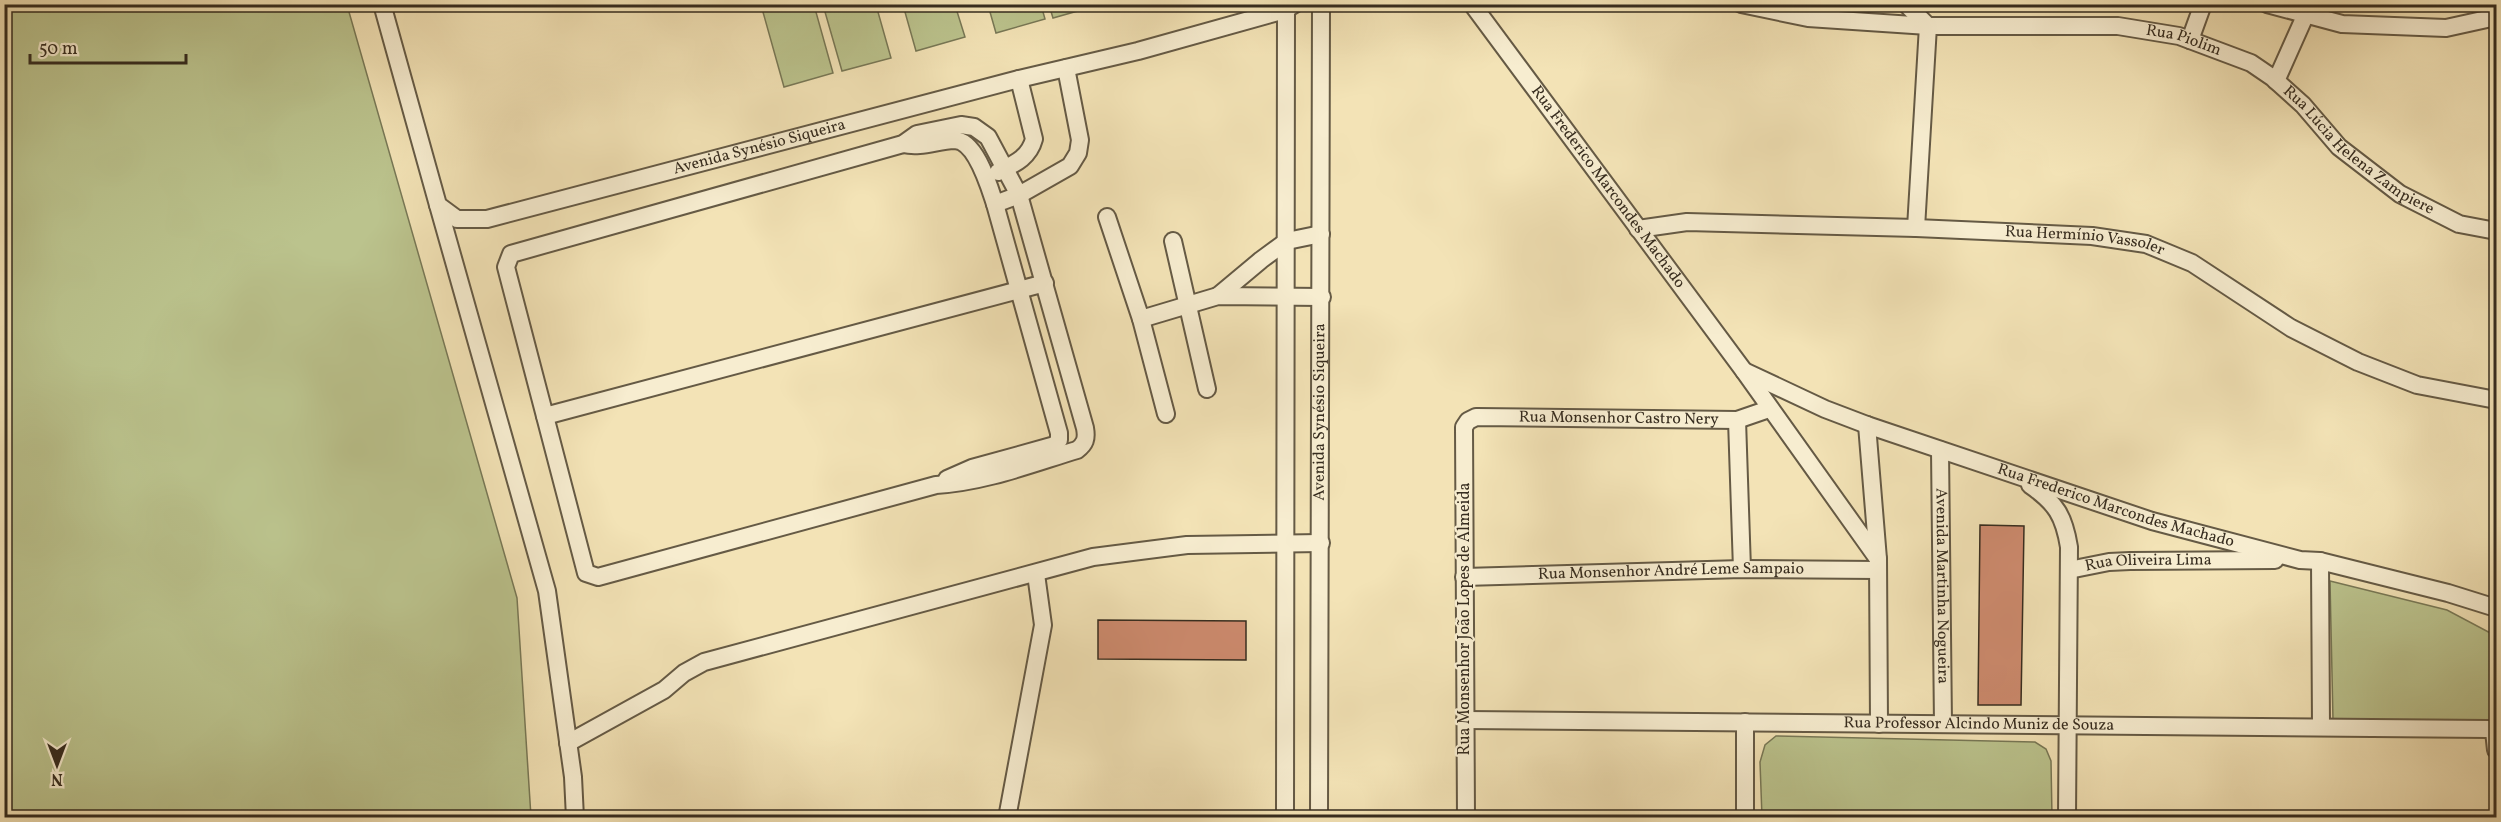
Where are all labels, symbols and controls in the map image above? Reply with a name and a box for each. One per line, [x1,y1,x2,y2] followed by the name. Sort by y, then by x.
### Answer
[2144,20,2224,62] street label: Rua Piolim
[30,27,186,65] scale bar
[39,37,78,62] text: 50 m
[1525,81,1690,293] street label: Rua Frederico Marcondes Machado
[2278,81,2438,221] street label: Rua Lúcia Helena Zampiere
[671,114,848,181] street label: Avenida Synésio Siqueira
[2004,221,2168,262] street label: Rua Hermínio Vassoler
[1309,323,1331,501] street label: Avenida Synésio Siqueira
[1519,406,1719,431] street label: Rua Monsenhor Castro Nery
[1994,459,2236,553] street label: Rua Frederico Marcondes Machado
[1454,483,1476,755] street label: Rua Monsenhor João Lopes de Almeida
[1929,488,1954,684] street label: Avenida Martinha Nogueira
[2083,549,2212,578] street label: Rua Oliveira Lima
[1538,558,1804,586] street label: Rua Monsenhor André Leme Sampaio
[1844,712,2114,737] street label: Rua Professor Alcindo Muniz de Souza
[27,735,87,795] north arrow
[51,767,63,789] text: N

